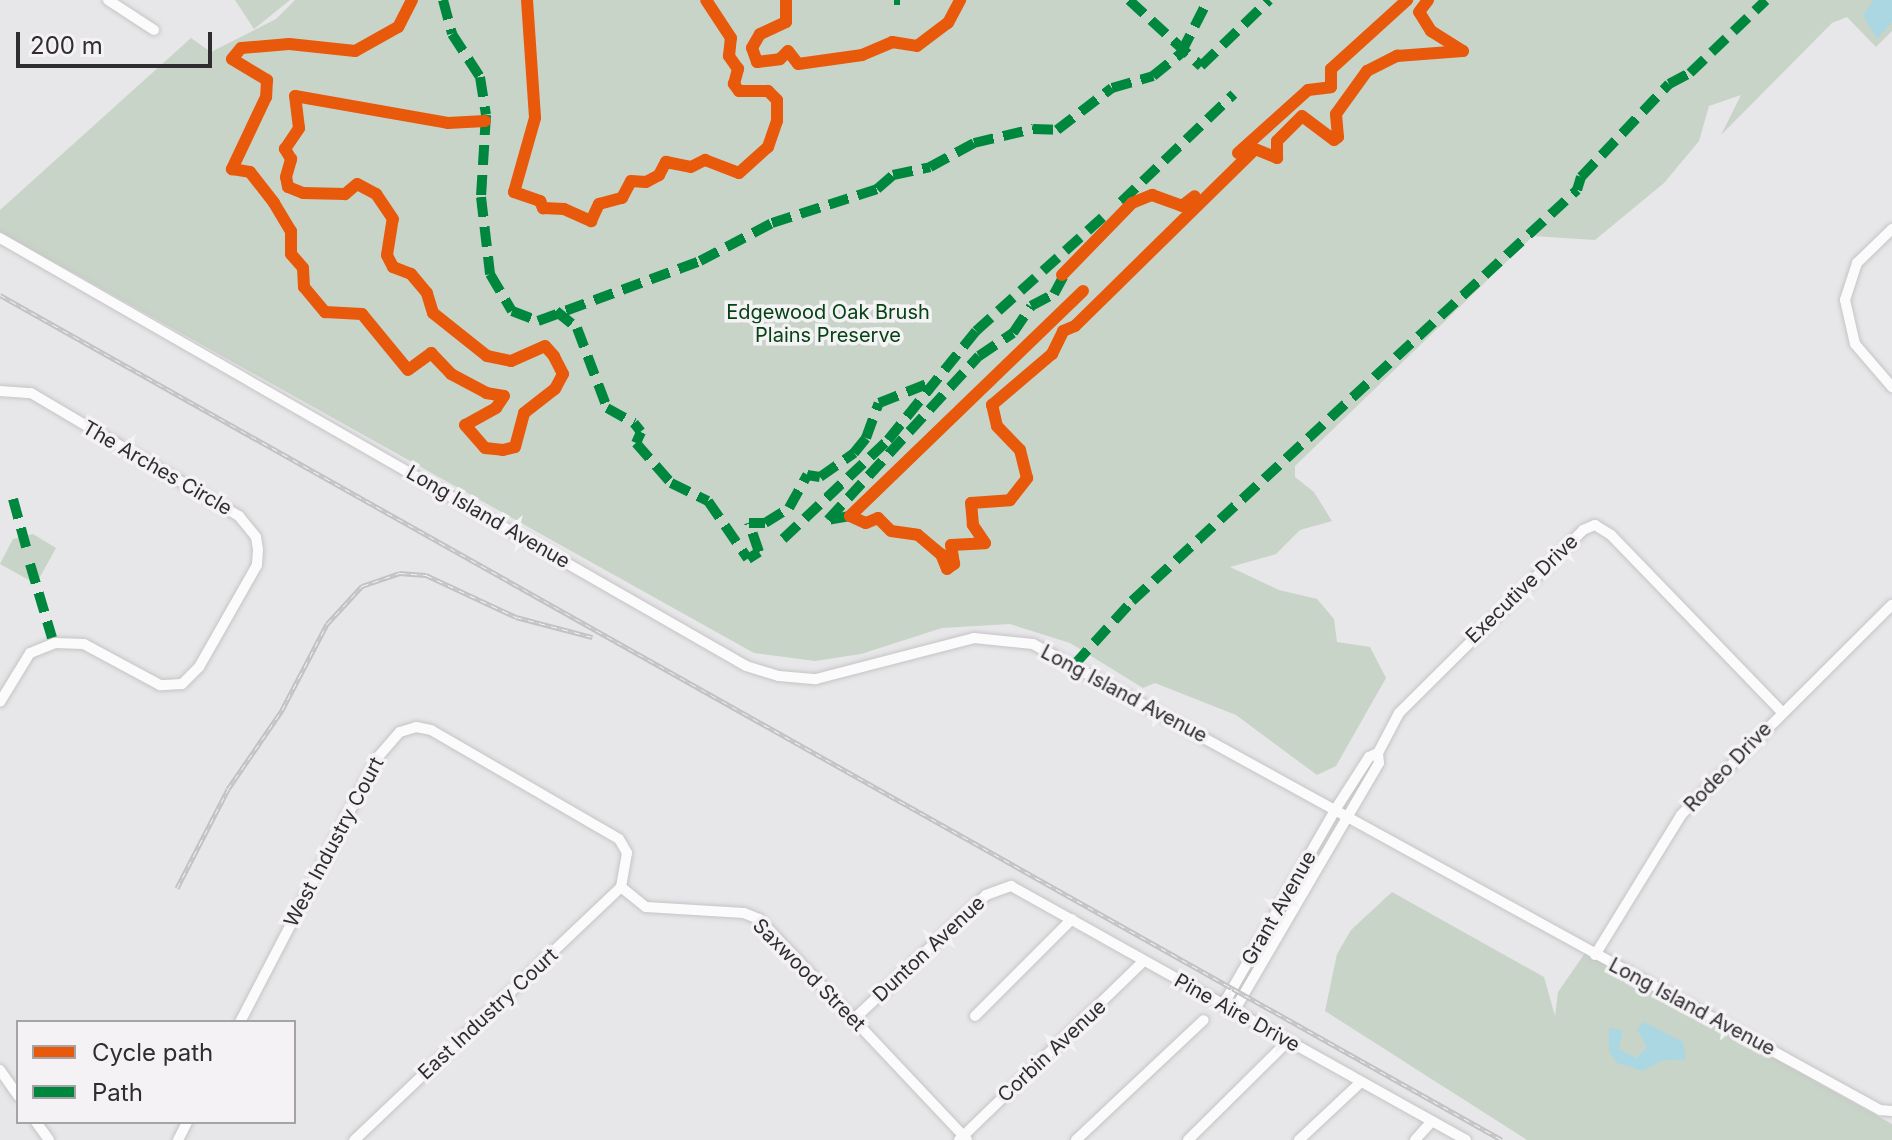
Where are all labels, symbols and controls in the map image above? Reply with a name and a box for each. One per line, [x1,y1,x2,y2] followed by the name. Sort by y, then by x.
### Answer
[20,16,216,66] scale bar
[30,31,103,60] text: 200 m
[726,300,930,347] park label: Edgewood Oak Brush Plains Preserve
[78,415,236,521] street label: The Arches Circle
[402,460,574,574] street label: Long Island Avenue
[1461,529,1583,649] street label: Executive Drive
[1037,640,1211,748] street label: Long Island Avenue
[1679,717,1777,817] street label: Rodeo Drive
[279,753,389,931] street label: West Industry Court
[1237,847,1321,969] street label: Grant Avenue
[868,891,990,1007] street label: Dunton Avenue
[748,914,870,1036] street label: Saxwood Street
[413,943,563,1085] street label: East Industry Court
[1605,953,1779,1061] street label: Long Island Avenue
[1170,969,1304,1057] street label: Pine Aire Drive
[993,995,1111,1107] street label: Corbin Avenue
[16,1020,296,1124] legend
[92,1038,213,1067] text: Cycle path
[92,1078,143,1107] text: Path

